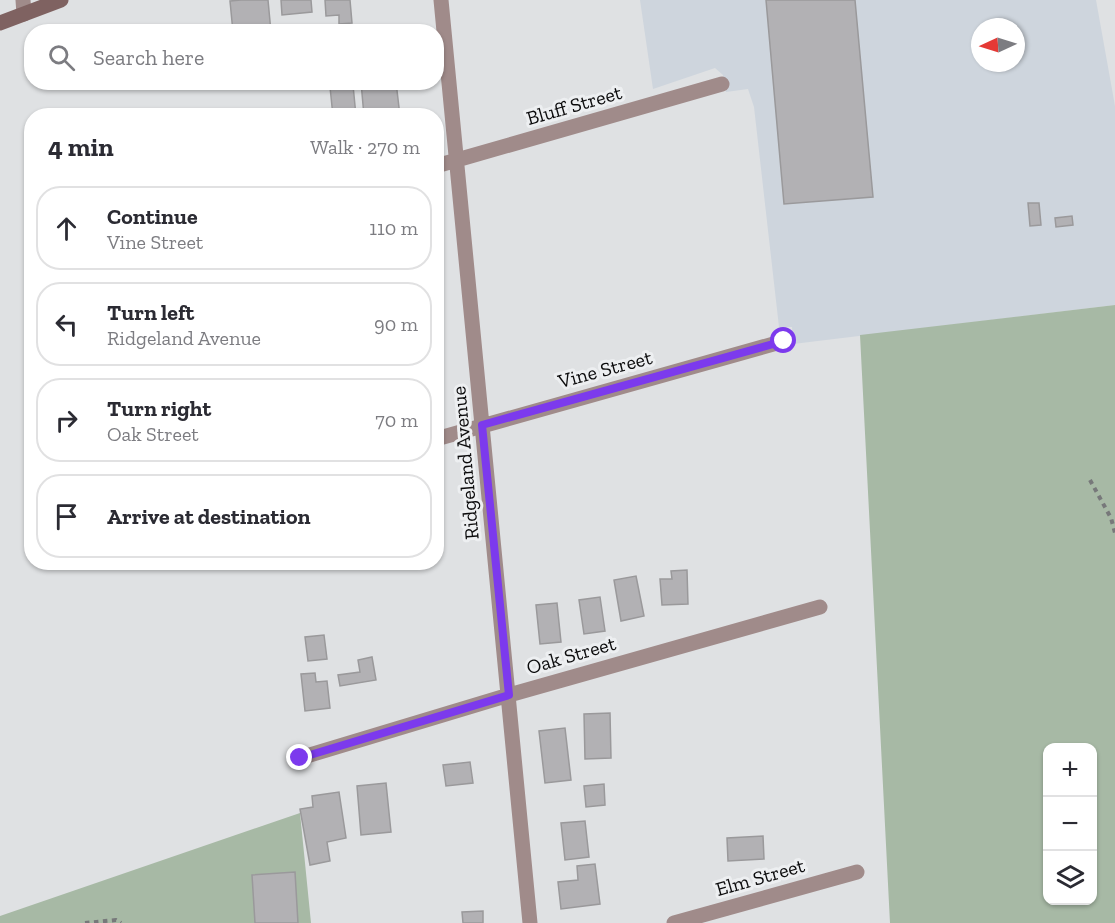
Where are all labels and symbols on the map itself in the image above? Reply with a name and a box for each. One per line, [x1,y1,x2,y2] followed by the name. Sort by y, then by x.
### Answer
[971,18,1025,72] north arrow
[524,80,625,130] street label: Bluff Street
[770,327,796,353] route start
[554,345,655,393] street label: Vine Street
[446,385,484,541] street label: Ridgeland Avenue
[524,631,619,679] street label: Oak Street
[286,744,312,770] route end
[713,853,808,901] street label: Elm Street

